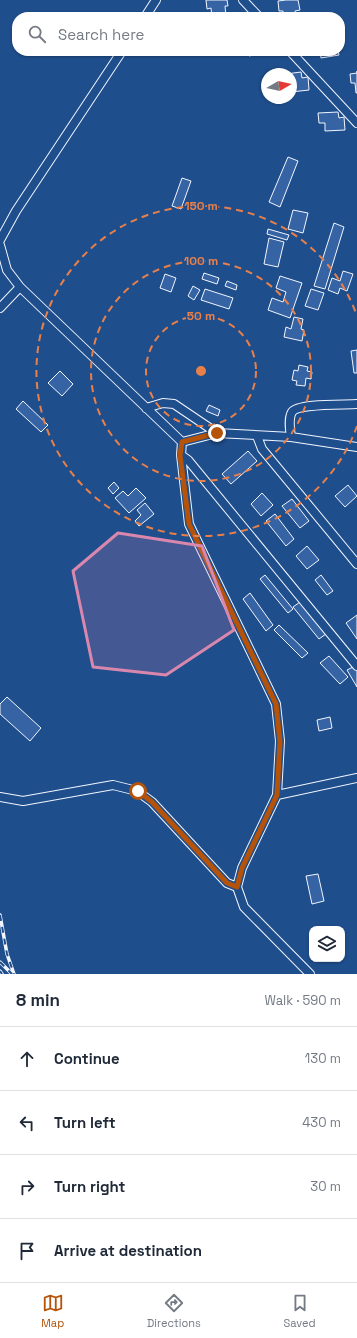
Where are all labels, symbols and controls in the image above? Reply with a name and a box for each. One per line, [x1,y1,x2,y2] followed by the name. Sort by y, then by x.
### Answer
[12,12,345,56] search box
[26,23,48,45] icon: search
[58,25,144,44] text: Search here
[261,68,297,104] north arrow
[184,198,218,214] text: 150 m
[184,253,218,269] text: 100 m
[187,308,215,324] text: 50 m
[194,364,208,378] centre of rings
[208,424,226,442] route end
[129,782,147,800] route start
[309,926,345,962] map controls
[309,926,345,962] button: layers
[16,989,60,1011] text: 8 min
[264,992,341,1009] text: Walk · 590 m
[16,1048,38,1070] icon: ahead
[54,1049,120,1068] text: Continue
[305,1050,341,1067] text: 130 m
[16,1112,38,1134] icon: left
[54,1113,116,1132] text: Turn left
[302,1114,341,1131] text: 430 m
[16,1176,38,1198] icon: right
[54,1177,125,1196] text: Turn right
[310,1178,341,1195] text: 30 m
[16,1240,38,1262] icon: arrive
[54,1241,202,1260] text: Arrive at destination
[41,1292,64,1330] tab: Map
[147,1292,201,1330] tab: Directions
[284,1292,316,1330] tab: Saved

